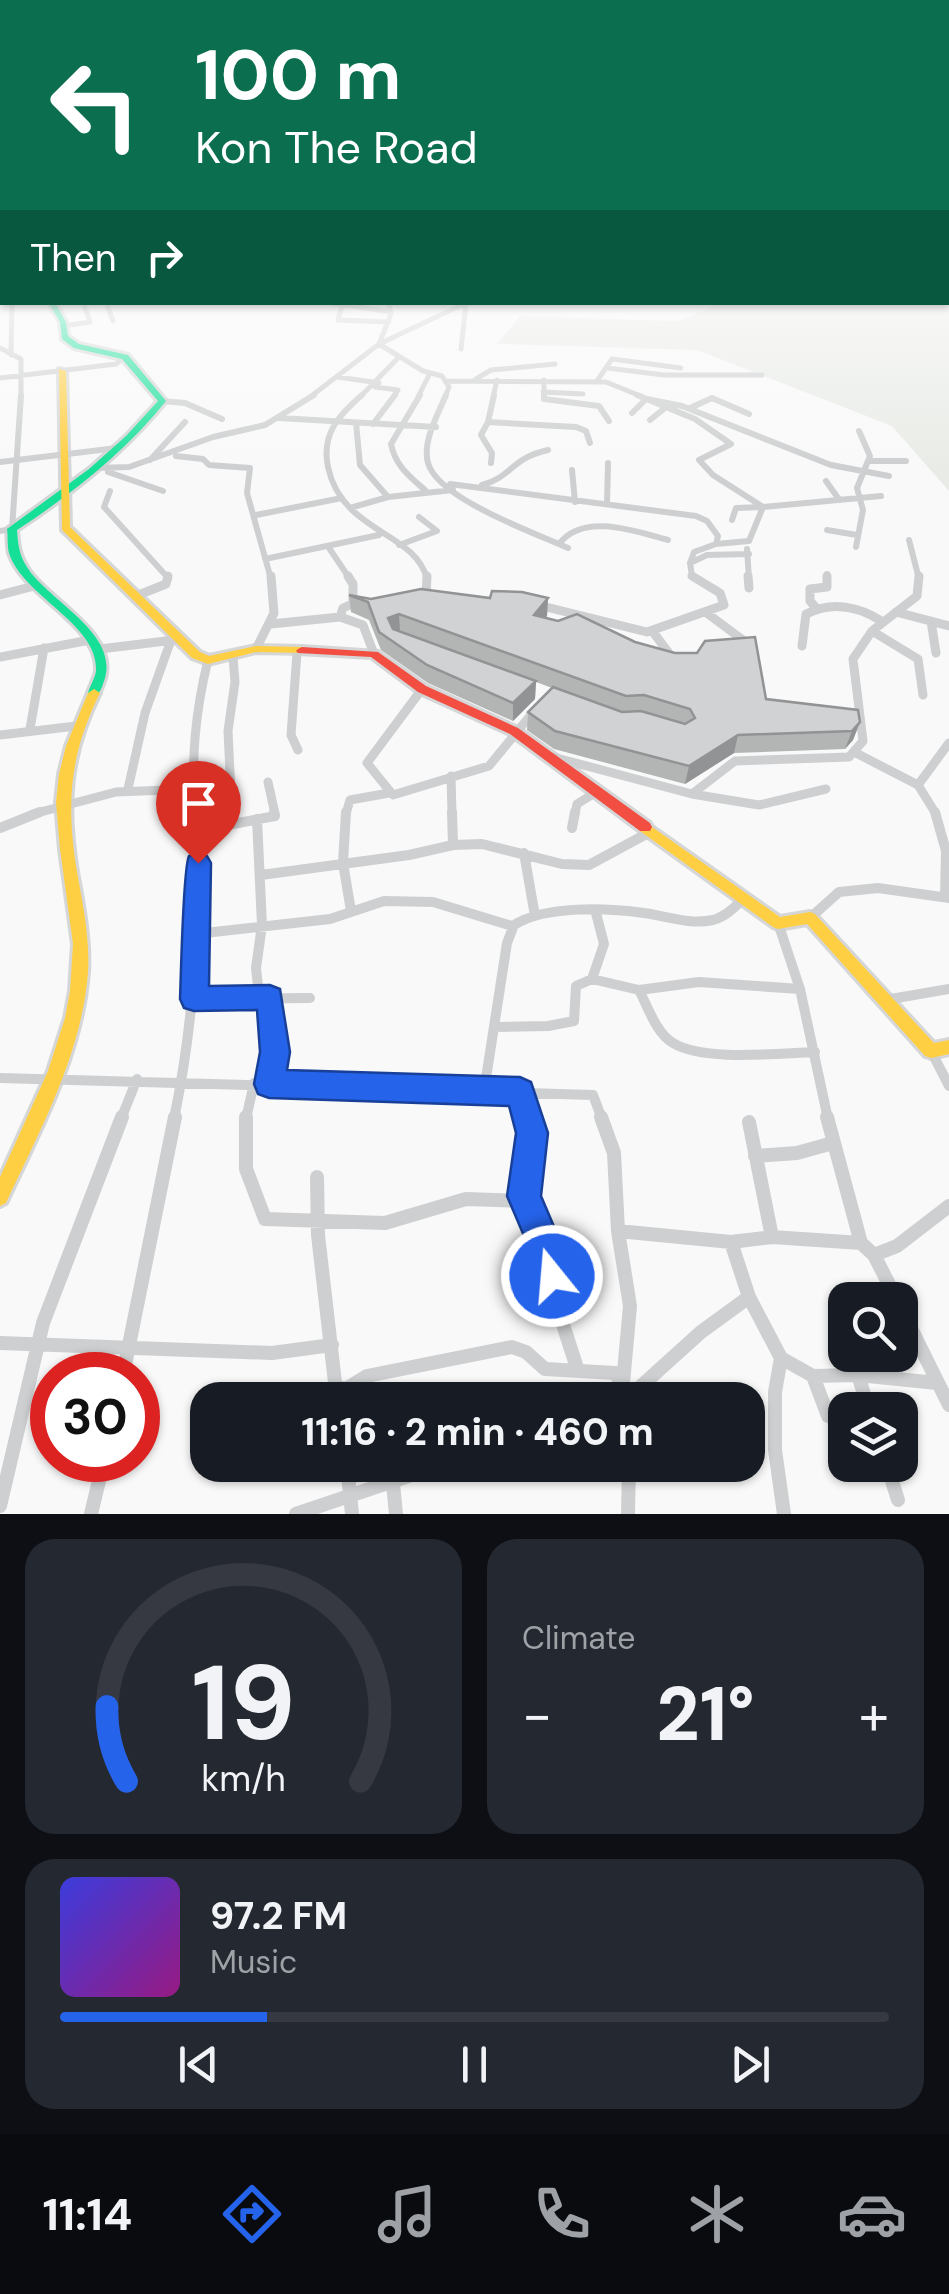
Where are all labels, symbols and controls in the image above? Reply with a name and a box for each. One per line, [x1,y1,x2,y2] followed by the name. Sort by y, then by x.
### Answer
[195,30,401,121] text: 100 m
[30,40,160,170] icon: left
[195,118,478,177] text: Kon The Road
[137,230,192,285] icon: right
[30,233,117,283] text: Then
[156,761,241,864] pin
[171,776,226,831] icon: arrive
[500,1224,604,1328] position arrow
[828,1282,918,1482] map controls
[828,1282,918,1372] button: search
[30,1352,160,1482] speed limit sign: 30
[828,1392,918,1482] button: layers
[301,1407,654,1457] text: 11:16 · 2 min · 460 m
[522,1617,636,1659] text: Climate
[192,1636,295,1771] text: 19
[656,1666,755,1763] text: 21°
[522,1679,552,1751] text: −
[859,1679,889,1751] text: +
[201,1756,286,1802] text: km/h
[210,1891,347,1941] text: 97.2 FM
[210,1941,297,1983] text: Music
[171,2037,226,2092] icon: previous
[447,2037,502,2092] icon: pause
[723,2037,778,2092] icon: next
[217,2179,287,2249] icon: directions
[372,2179,442,2249] icon: music
[527,2179,597,2249] icon: phone
[682,2179,752,2249] icon: climate
[837,2179,907,2249] icon: car
[42,2185,132,2244] text: 11:14

